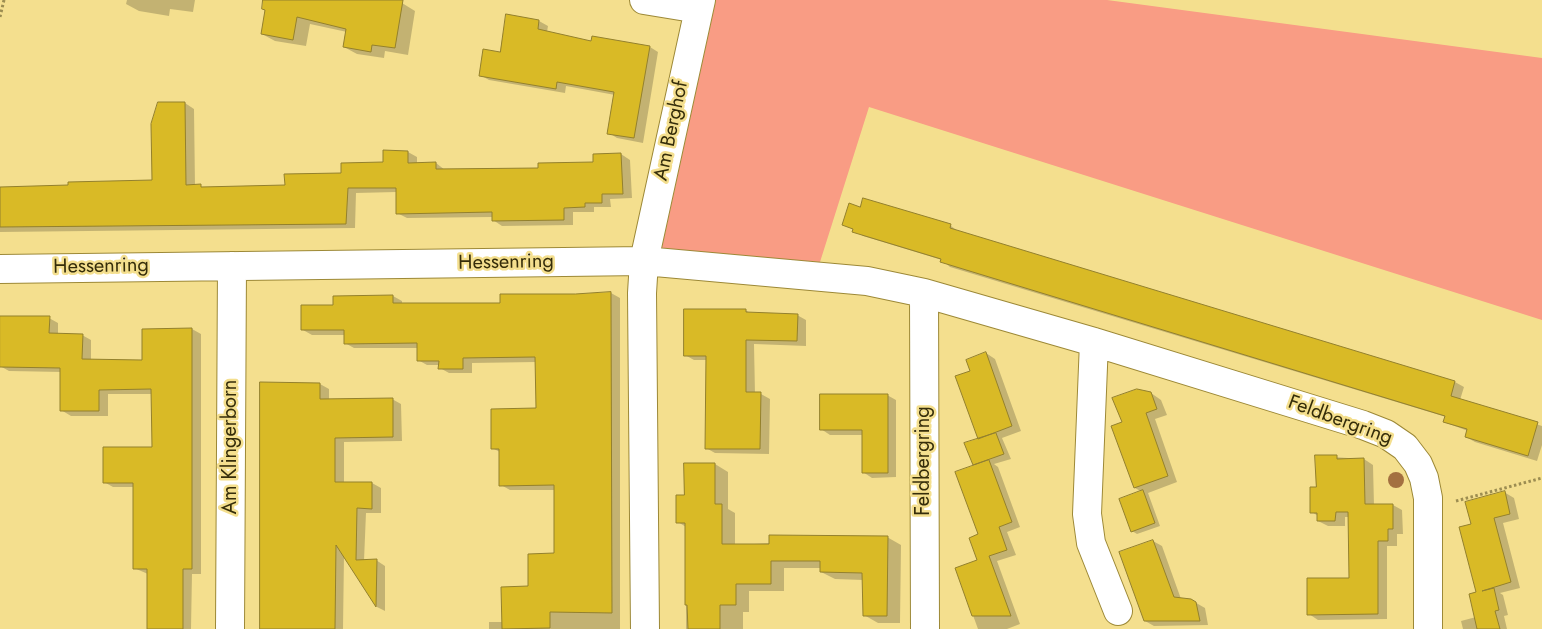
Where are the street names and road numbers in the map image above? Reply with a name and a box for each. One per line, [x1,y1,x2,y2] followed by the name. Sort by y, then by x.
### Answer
[650,79,694,183] street label: Am Berghof
[458,250,554,276] street label: Hessenring
[53,254,149,280] street label: Hessenring
[219,380,243,514] street label: Am Klingerborn
[1285,391,1395,451] street label: Feldbergring
[912,406,936,516] street label: Feldbergring

